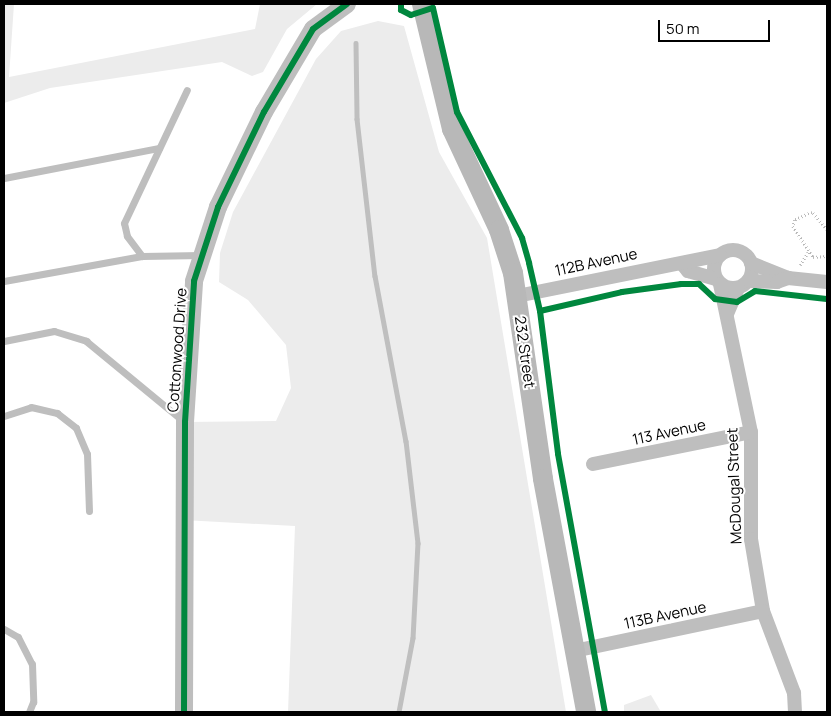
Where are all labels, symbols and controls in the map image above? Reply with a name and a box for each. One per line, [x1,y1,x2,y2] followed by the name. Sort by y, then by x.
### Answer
[661,10,774,42] scale bar
[666,18,700,39] text: 50 m
[553,244,639,280] street label: 112B Avenue
[164,287,190,413] street label: Cottonwood Drive
[511,315,539,389] street label: 232 Street
[631,415,707,449] street label: 113 Avenue
[723,427,745,545] street label: McDougal Street
[622,598,708,632] street label: 113B Avenue

